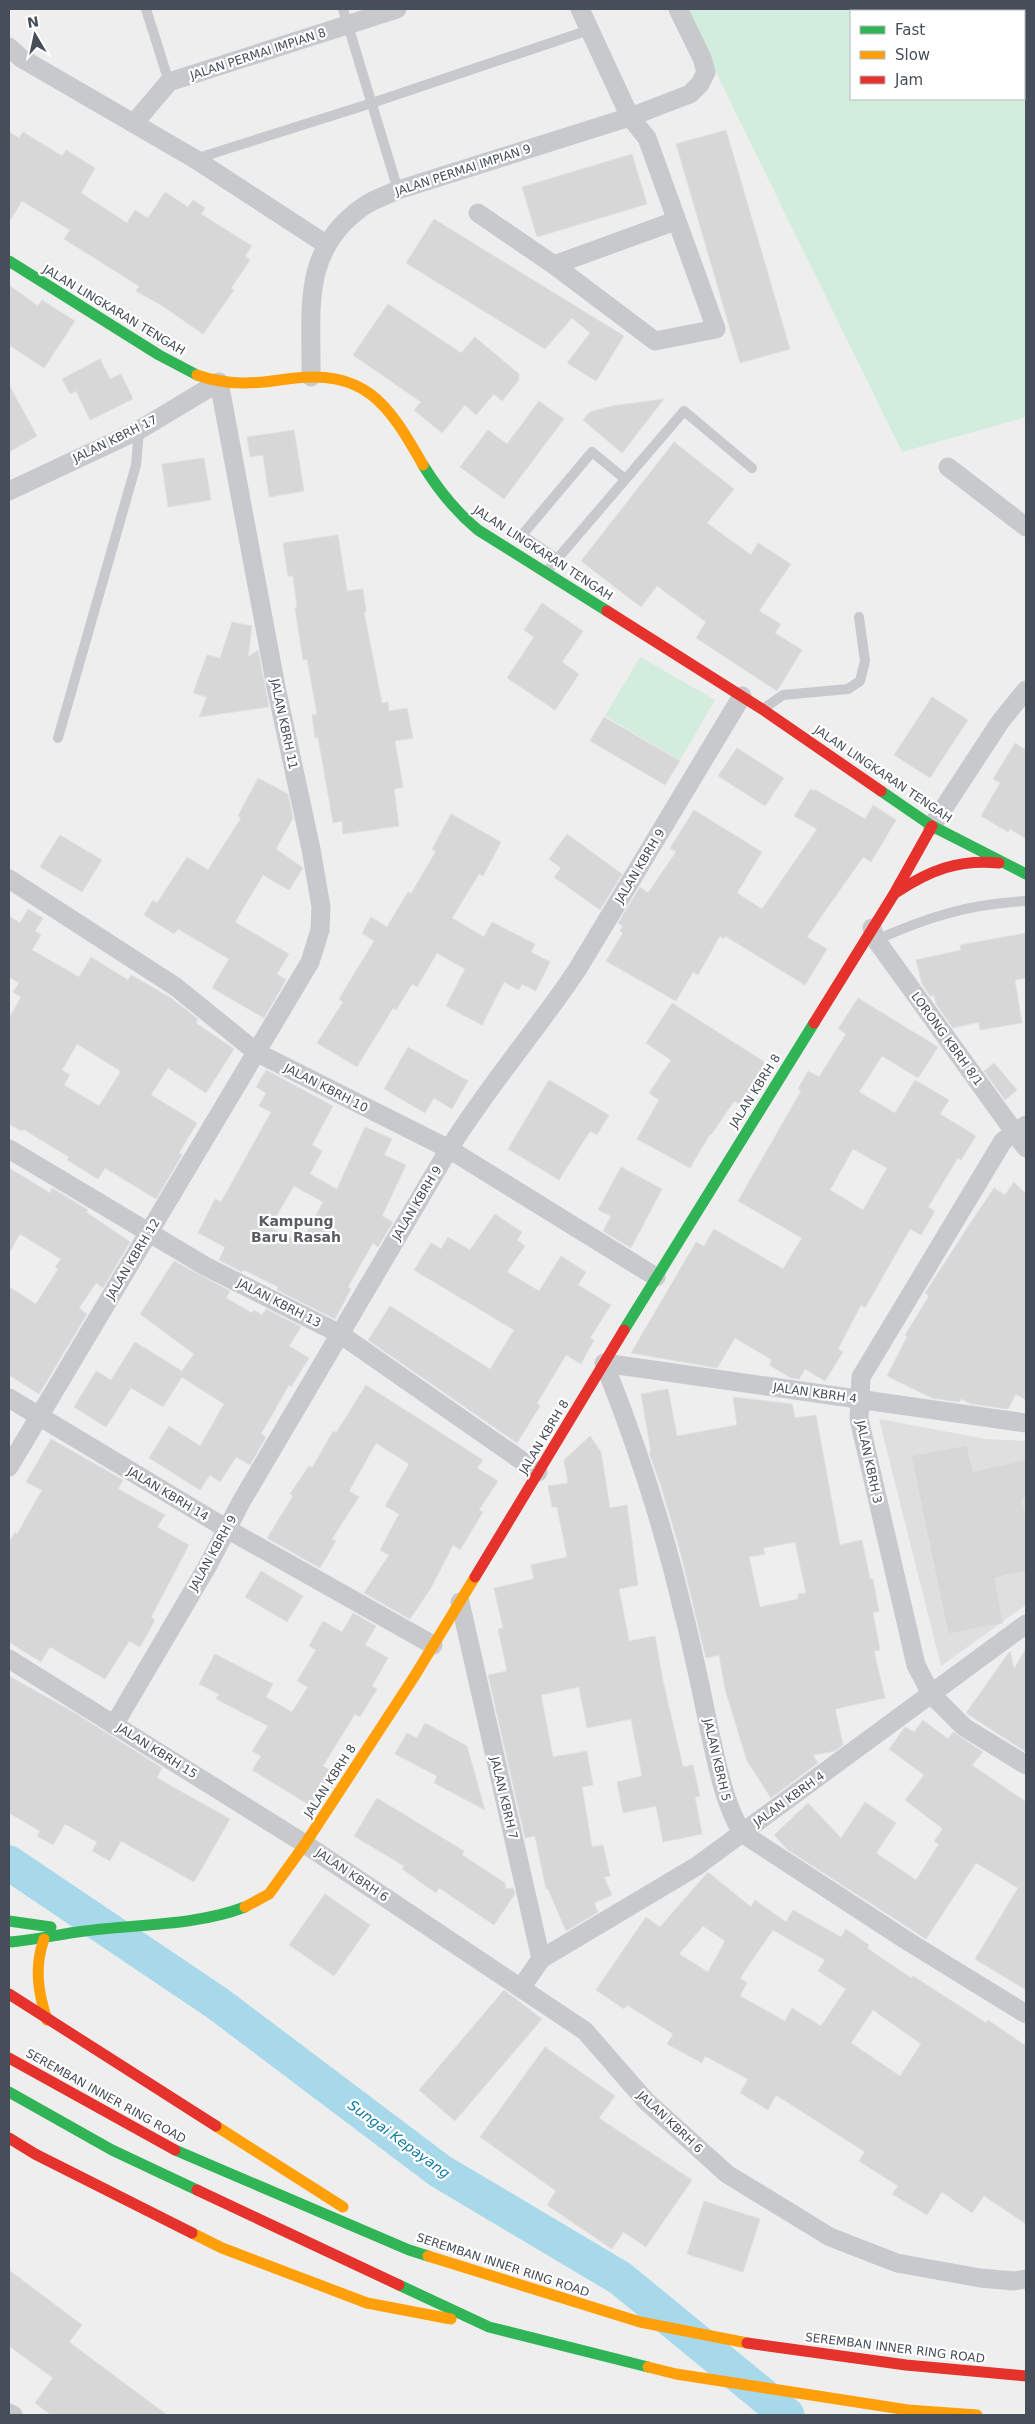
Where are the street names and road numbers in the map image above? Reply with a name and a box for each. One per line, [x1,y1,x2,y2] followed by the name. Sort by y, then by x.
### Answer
[187,25,328,83] street label: JALAN PERMAI IMPIAN 8
[392,141,533,199] street label: JALAN PERMAI IMPIAN 9
[40,261,188,358] street label: JALAN LINGKARAN TENGAH
[70,413,159,466] street label: JALAN KBRH 17
[470,502,615,603] street label: JALAN LINGKARAN TENGAH
[267,677,300,770] street label: JALAN KBRH 11
[811,722,955,825] street label: JALAN LINGKARAN TENGAH
[612,826,668,907] street label: JALAN KBRH 9
[908,990,986,1088] street label: LORONG KBRH 8/1
[726,1051,783,1131] street label: JALAN KBRH 8
[281,1060,370,1115] street label: JALAN KBRH 10
[389,1163,445,1244] street label: JALAN KBRH 9
[103,1216,163,1303] street label: JALAN KBRH 12
[234,1275,323,1330] street label: JALAN KBRH 13
[771,1380,858,1406] street label: JALAN KBRH 4
[516,1397,572,1478] street label: JALAN KBRH 8
[853,1418,885,1505] street label: JALAN KBRH 3
[124,1464,211,1524] street label: JALAN KBRH 14
[186,1513,240,1594] street label: JALAN KBRH 9
[700,1716,733,1803] street label: JALAN KBRH 5
[113,1720,200,1781] street label: JALAN KBRH 15
[301,1742,359,1821] street label: JALAN KBRH 8
[487,1754,520,1841] street label: JALAN KBRH 7
[750,1769,827,1830] street label: JALAN KBRH 4
[312,1845,391,1904] street label: JALAN KBRH 6
[23,2046,189,2146] street label: SEREMBAN INNER RING ROAD
[634,2087,706,2156] street label: JALAN KBRH 6
[415,2230,591,2300] street label: SEREMBAN INNER RING ROAD
[804,2330,986,2366] street label: SEREMBAN INNER RING ROAD

